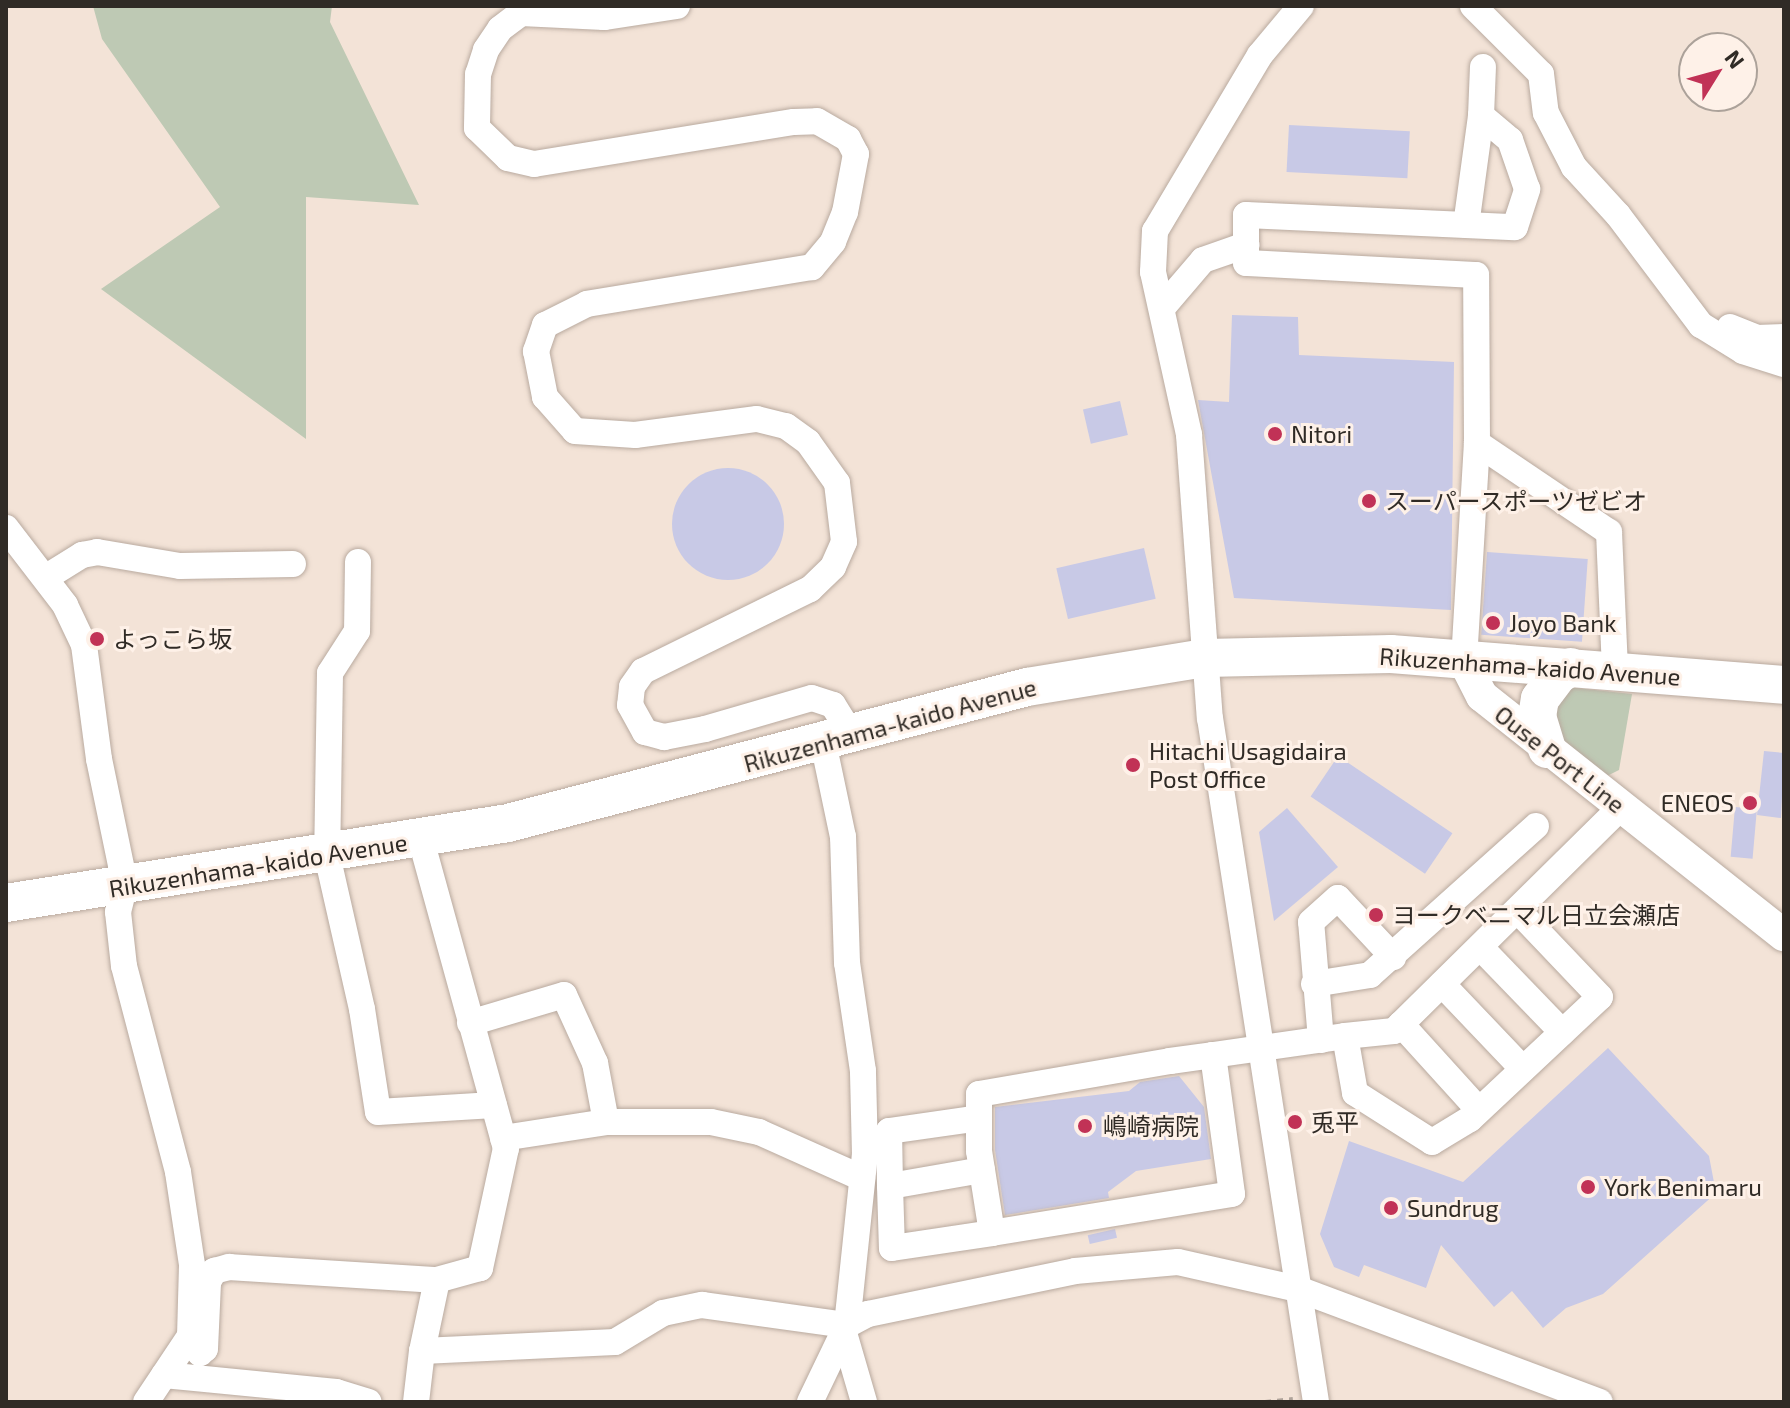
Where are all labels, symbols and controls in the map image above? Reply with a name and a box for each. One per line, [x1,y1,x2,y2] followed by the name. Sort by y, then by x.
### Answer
[1678,32,1758,112] north arrow
[1720,45,1751,73] text: N
[1291,420,1352,448] place label: Nitori
[1266,425,1284,443] marker: Nitori
[1385,487,1649,515] place label: スーパースポーツゼビオ
[1360,492,1378,510] marker: スーパースポーツゼビオ
[1509,609,1616,637] place label: Joyo Bank
[1484,614,1502,632] marker: Joyo Bank
[113,625,233,653] place label: よっこら坂
[88,630,106,648] marker: よっこら坂
[1378,641,1682,691] street label: Rikuzenhama-kaido Avenue
[740,672,1040,778] street label: Rikuzenhama-kaido Avenue
[1489,699,1631,819] street label: Ouse Port Line
[1149,737,1347,793] place label: Hitachi Usagidaira Post Office
[1124,756,1142,774] marker: Hitachi Usagidaira Post Office
[1661,789,1734,817] place label: ENEOS
[1741,794,1759,812] marker: ENEOS
[106,827,410,903] street label: Rikuzenhama-kaido Avenue
[1392,901,1680,929] place label: ヨークベニマル日立会瀬店
[1367,906,1385,924] marker: ヨークベニマル日立会瀬店
[1311,1108,1359,1136] place label: 兎平
[1103,1112,1199,1140] place label: 嶋崎病院
[1286,1113,1304,1131] marker: 兎平
[1074,1115,1096,1137] marker: 嶋崎病院
[1604,1173,1762,1201] place label: York Benimaru
[1579,1178,1597,1196] marker: York Benimaru
[1407,1194,1499,1222] place label: Sundrug
[1382,1199,1400,1217] marker: Sundrug

